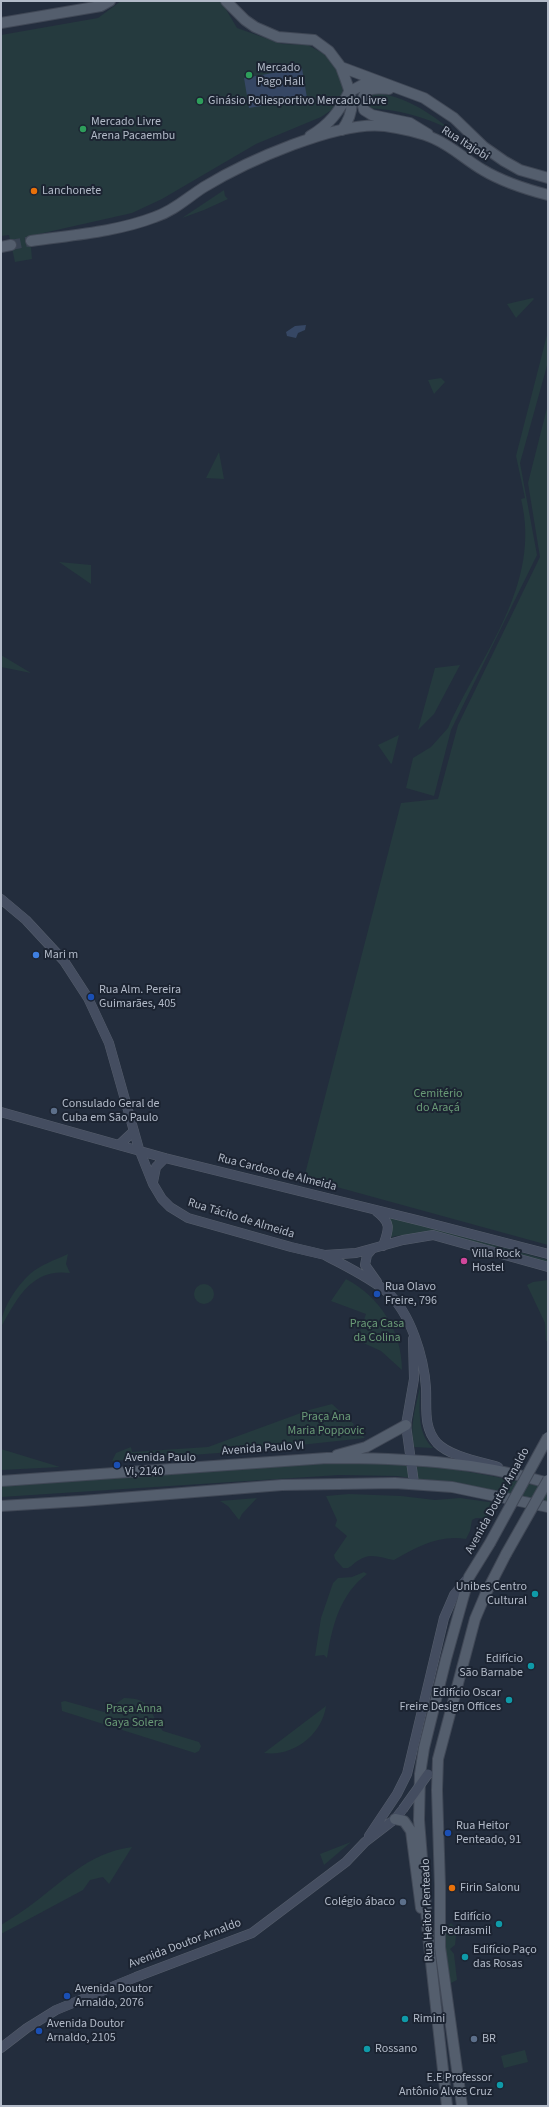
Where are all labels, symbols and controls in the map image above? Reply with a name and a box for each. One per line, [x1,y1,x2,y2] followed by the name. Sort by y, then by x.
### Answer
[257,61,304,89] place label: Mercado Pago Hall
[244,70,254,80] marker: Mercado Pago Hall
[208,94,387,108] place label: Ginásio Poliesportivo Mercado Livre
[195,96,205,106] marker: Ginásio Poliesportivo Mercado Livre
[91,115,175,143] place label: Mercado Livre Arena Pacaembu
[78,124,88,134] marker: Mercado Livre Arena Pacaembu
[438,124,492,164] street label: Rua Itajobi
[42,184,101,198] place label: Lanchonete
[29,186,39,196] marker: Lanchonete
[44,948,78,962] place label: Mari m
[31,950,41,960] marker: Mari m
[99,983,181,1011] place label: Rua Alm. Pereira Guimarães, 405
[86,992,96,1002] marker: Rua Alm. Pereira Guimarães, 405
[413,1087,463,1115] park label: Cemitério do Araçá
[62,1097,160,1125] place label: Consulado Geral de Cuba em São Paulo
[49,1106,59,1116] marker: Consulado Geral de Cuba em São Paulo
[216,1151,338,1195] street label: Rua Cardoso de Almeida
[186,1196,296,1242] street label: Rua Tácito de Almeida
[472,1247,520,1275] place label: Villa Rock Hostel
[459,1256,469,1266] marker: Villa Rock Hostel
[385,1280,437,1308] place label: Rua Olavo Freire, 796
[372,1289,382,1299] marker: Rua Olavo Freire, 796
[350,1317,404,1345] park label: Praça Casa da Colina
[287,1410,365,1438] park label: Praça Ana Maria Poppovic
[221,1439,305,1459] street label: Avenida Paulo VI
[463,1445,533,1557] street label: Avenida Doutor Arnaldo
[125,1451,196,1479] place label: Avenida Paulo Vi, 2140
[112,1460,122,1470] marker: Avenida Paulo Vi, 2140
[456,1580,527,1608] place label: Unibes Centro Cultural
[530,1589,540,1599] marker: Unibes Centro Cultural
[459,1652,523,1680] place label: Edifício São Barnabe
[526,1661,536,1671] marker: Edifício São Barnabe
[400,1686,501,1714] place label: Edifício Oscar Freire Design Offices
[504,1695,514,1705] marker: Edifício Oscar Freire Design Offices
[104,1702,164,1730] park label: Praça Anna Gaya Solera
[456,1819,521,1847] place label: Rua Heitor Penteado, 91
[443,1828,453,1838] marker: Rua Heitor Penteado, 91
[419,1858,437,1962] street label: Rua Heitor Penteado
[460,1881,520,1895] place label: Firin Salonu
[447,1883,457,1893] marker: Firin Salonu
[325,1895,395,1909] place label: Colégio ábaco
[398,1897,408,1907] marker: Colégio ábaco
[441,1910,491,1938] place label: Edifício Pedrasmil
[127,1916,243,1972] street label: Avenida Doutor Arnaldo
[494,1919,504,1929] marker: Edifício Pedrasmil
[473,1943,537,1971] place label: Edifício Paço das Rosas
[460,1952,470,1962] marker: Edifício Paço das Rosas
[75,1982,153,2010] place label: Avenida Doutor Arnaldo, 2076
[62,1991,72,2001] marker: Avenida Doutor Arnaldo, 2076
[413,2012,445,2026] place label: Rimini
[400,2014,410,2024] marker: Rimini
[47,2017,125,2045] place label: Avenida Doutor Arnaldo, 2105
[34,2026,44,2036] marker: Avenida Doutor Arnaldo, 2105
[482,2032,496,2046] place label: BR
[469,2034,479,2044] marker: BR
[375,2042,417,2056] place label: Rossano
[362,2044,372,2054] marker: Rossano
[399,2071,492,2099] place label: E.E Professor Antônio Alves Cruz
[495,2080,505,2090] marker: E.E Professor Antônio Alves Cruz

